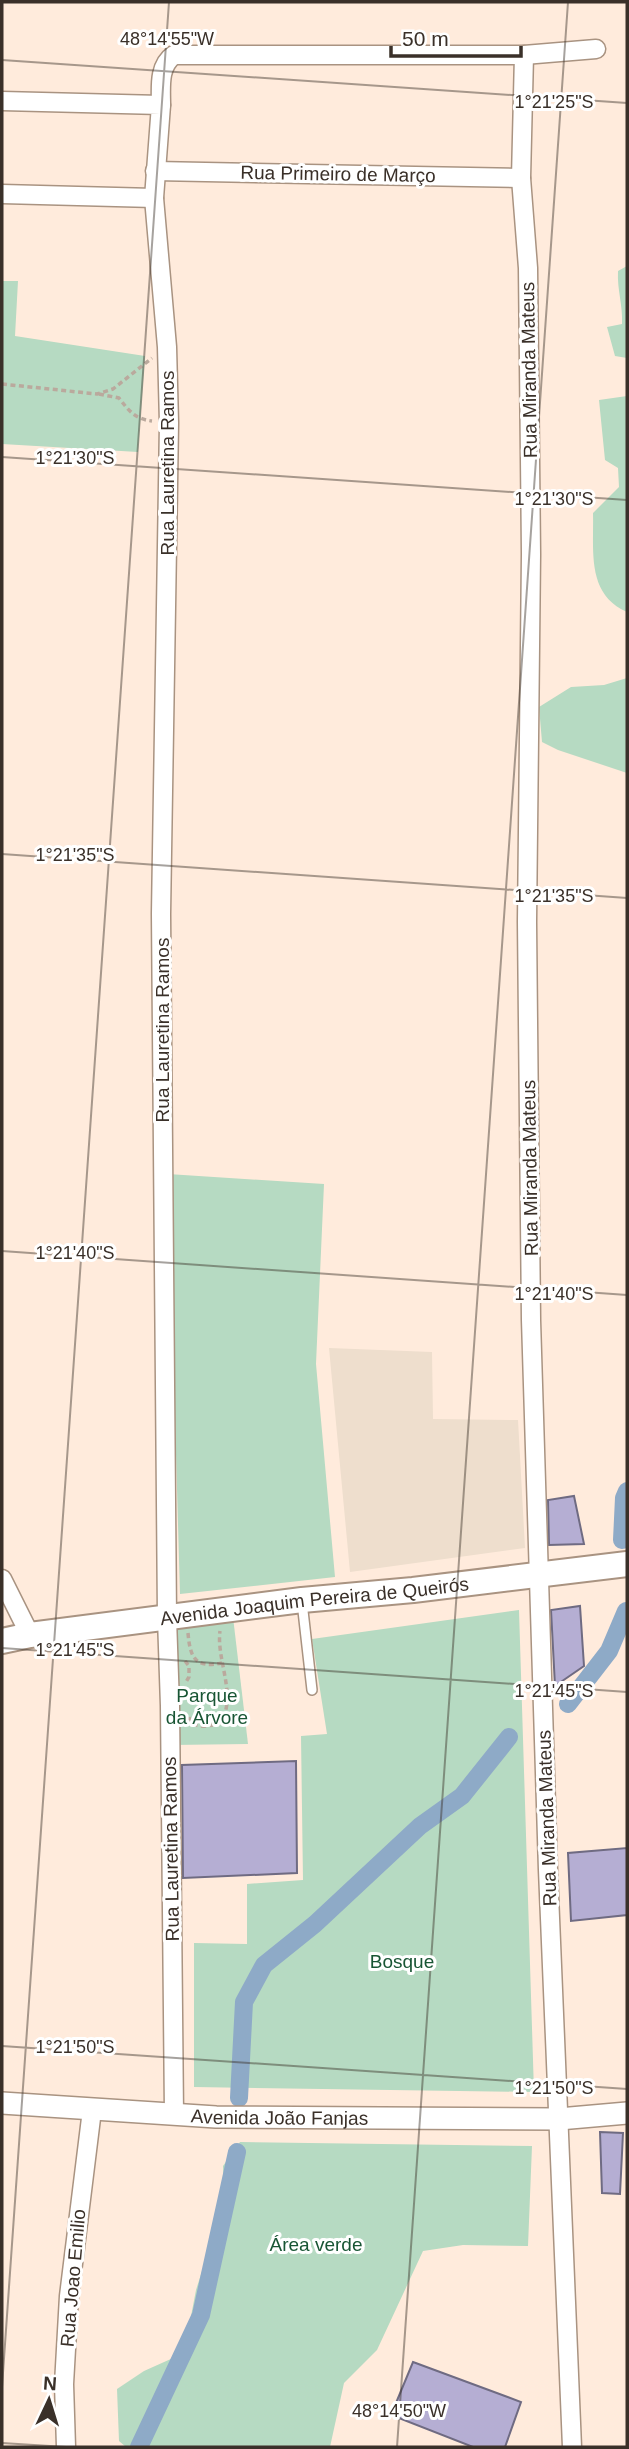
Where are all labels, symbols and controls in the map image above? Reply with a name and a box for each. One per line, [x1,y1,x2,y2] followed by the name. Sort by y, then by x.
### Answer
[391,14,520,58] scale bar
[402,27,449,50] text: 50 m
[120,29,214,49] text: 48°14'55"W
[514,92,594,112] text: 1°21'25"S
[240,162,436,186] street label: Rua Primeiro de Março
[517,282,541,458] street label: Rua Miranda Mateus
[157,371,178,555] street label: Rua Lauretina Ramos
[35,448,115,468] text: 1°21'30"S
[514,489,594,509] text: 1°21'30"S
[35,845,115,865] text: 1°21'35"S
[514,886,594,906] text: 1°21'35"S
[152,938,173,1122] street label: Rua Lauretina Ramos
[518,1080,542,1256] street label: Rua Miranda Mateus
[35,1243,115,1263] text: 1°21'40"S
[514,1284,594,1304] text: 1°21'40"S
[159,1573,470,1629] street label: Avenida Joaquim Pereira de Queirós
[35,1640,115,1660] text: 1°21'45"S
[514,1681,594,1701] text: 1°21'45"S
[166,1685,248,1728] park label: Parque da Árvore
[533,1729,561,1907] street label: Rua Miranda Mateus
[159,1756,183,1942] street label: Rua Lauretina Ramos
[370,1951,434,1972] park label: Bosque
[35,2037,115,2057] text: 1°21'50"S
[514,2078,594,2098] text: 1°21'50"S
[190,2105,368,2128] street label: Avenida João Fanjas
[57,2208,89,2348] street label: Rua Joao Emilio
[270,2234,362,2255] park label: Área verde
[14,2365,84,2435] north arrow
[43,2373,58,2394] text: N
[352,2401,446,2421] text: 48°14'50"W

